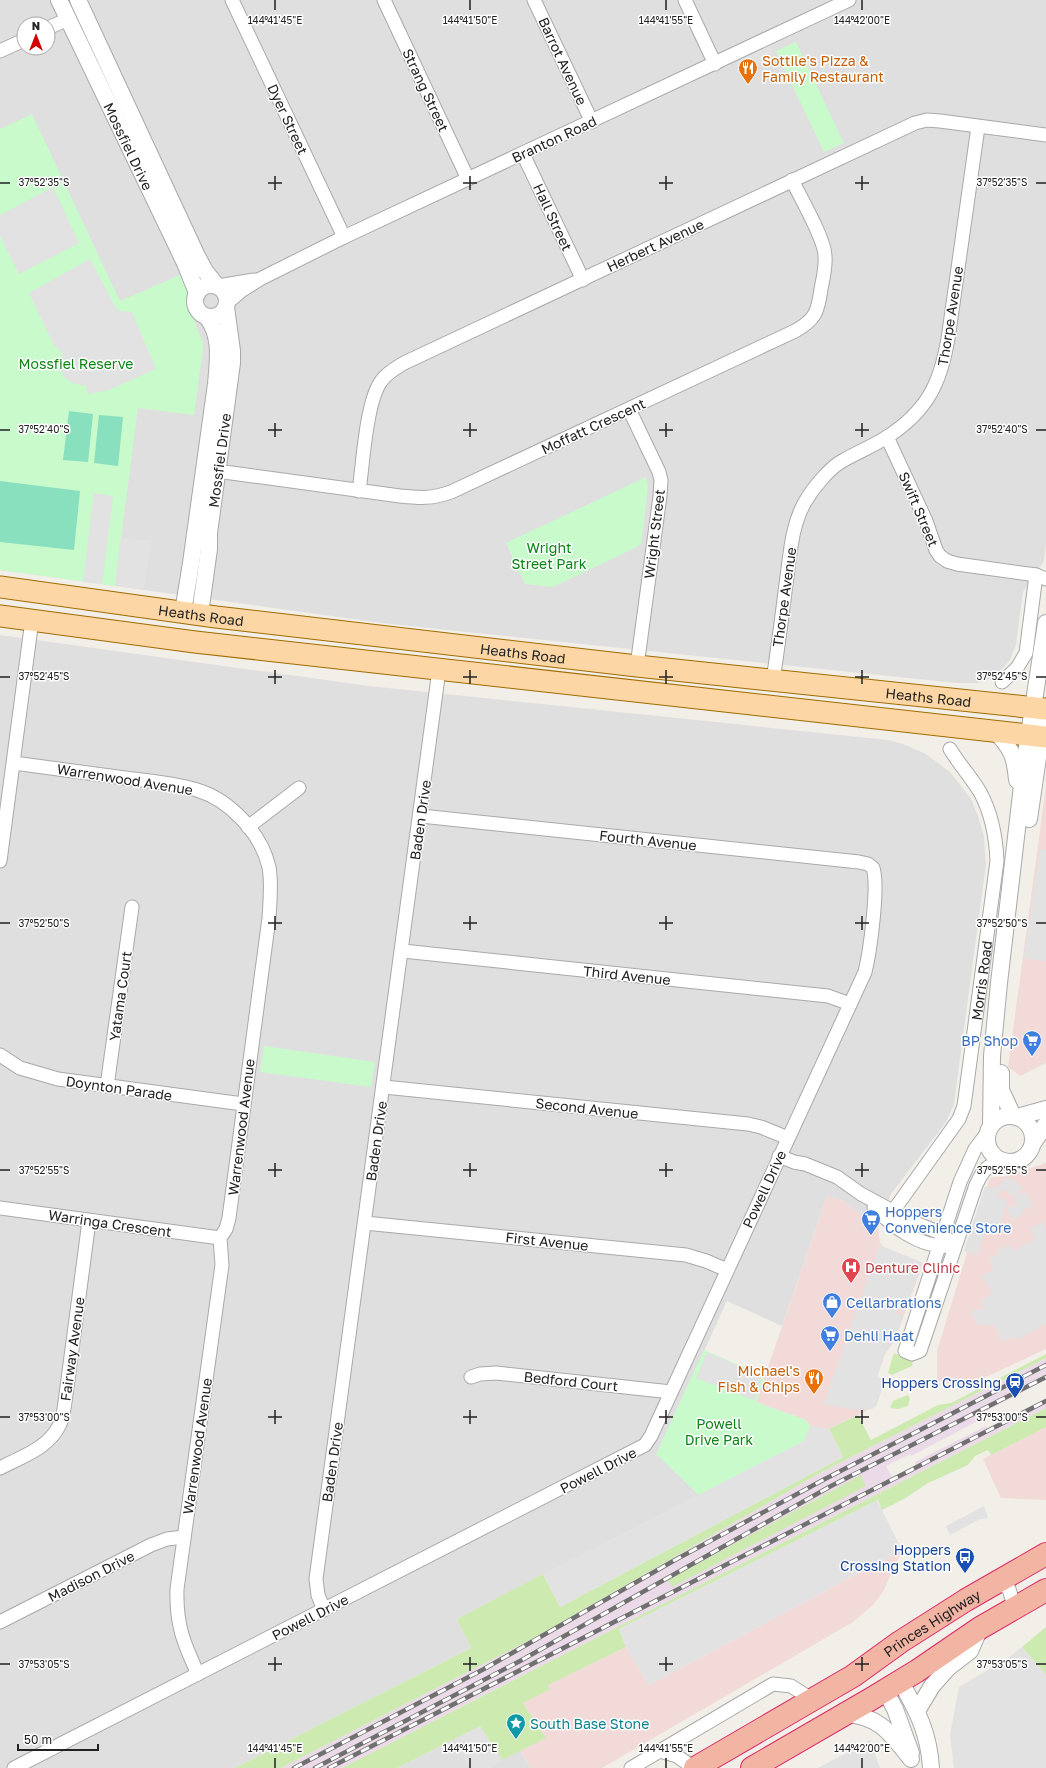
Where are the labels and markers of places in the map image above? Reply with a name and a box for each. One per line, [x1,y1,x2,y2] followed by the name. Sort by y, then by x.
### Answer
[762,52,884,85] place label: Sottile's Pizza & Family Restaurant
[737,57,759,85] restaurant icon: Sottile's Pizza & Family Restaurant
[1021,1029,1043,1057] supermarket icon: BP Shop
[961,1032,1018,1049] place label: BP Shop
[885,1203,1011,1236] place label: Hoppers Convenience Store
[860,1208,882,1236] supermarket icon: Hoppers Convenience Store
[840,1256,862,1284] hospital icon: Denture Clinic
[865,1259,961,1276] place label: Denture Clinic
[821,1291,843,1319] shop icon: Cellarbrations
[846,1294,941,1311] place label: Cellarbrations
[819,1324,841,1352] supermarket icon: Dehli Haat
[844,1327,914,1344] place label: Dehli Haat
[718,1362,800,1395] place label: Michael's Fish & Chips
[803,1367,825,1395] restaurant icon: Michael's Fish & Chips
[1004,1371,1026,1399] station icon: Hoppers Crossing
[881,1374,1001,1391] place label: Hoppers Crossing
[840,1541,951,1574] place label: Hoppers Crossing Station
[954,1546,976,1574] bus stop icon: Hoppers Crossing Station
[505,1712,527,1740] place icon: South Base Stone
[530,1715,649,1732] place label: South Base Stone

